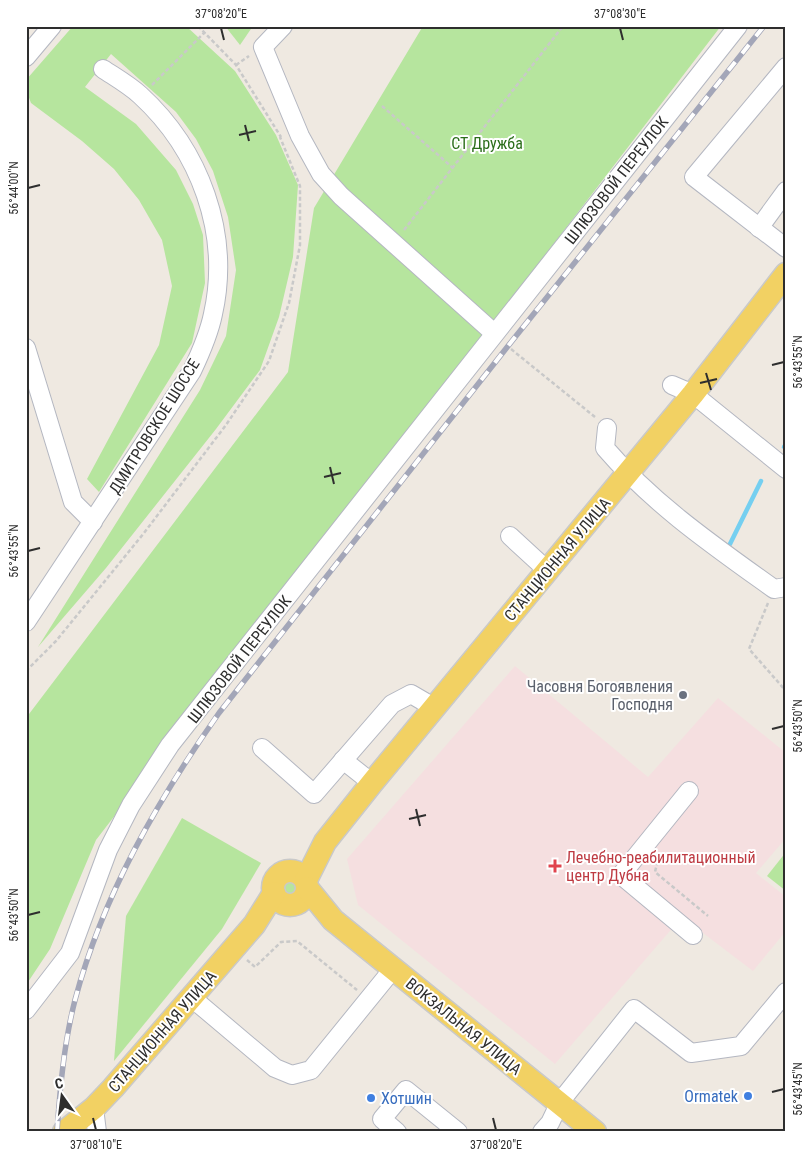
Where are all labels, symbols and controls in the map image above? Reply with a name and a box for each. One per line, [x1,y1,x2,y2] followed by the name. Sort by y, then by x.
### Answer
[195,7,247,21] text: 37°08'20"E
[594,7,646,21] text: 37°08'30"E
[561,113,672,248] street label: ШЛЮЗОВОЙ ПЕРЕУЛОК
[451,134,523,153] park label: СТ Дружба
[7,161,21,215] text: 56°44'00"N
[791,335,805,389] text: 56°43'55"N
[105,355,204,497] street label: ДМИТРОВСКОЕ ШОССЕ
[500,494,614,625] street label: СТАНЦИОННАЯ УЛИЦА
[7,524,21,578] text: 56°43'55"N
[184,592,295,727] street label: ШЛЮЗОВОЙ ПЕРЕУЛОК
[527,677,673,714] place label: Часовня Богоявления Господня
[677,689,689,701] marker: Часовня Богоявления Господня
[791,699,805,753] text: 56°43'50"N
[566,848,756,885] place label: Лечебно-реабилитационный центр Дубна
[548,859,562,873] marker: Лечебно-реабилитационный центр Дубна
[7,888,21,942] text: 56°43'50"N
[104,967,220,1096] street label: СТАНЦИОННАЯ УЛИЦА
[402,974,525,1079] street label: ВОКЗАЛЬНАЯ УЛИЦА
[791,1062,805,1116] text: 56°43'45"N
[38,1070,88,1120] north arrow
[53,1075,65,1092] text: С
[684,1087,739,1106] place label: Ormatek
[381,1089,432,1108] place label: Хотшин
[742,1090,754,1102] marker: Ormatek
[365,1092,377,1104] marker: Хотшин
[70,1138,122,1152] text: 37°08'10"E
[470,1138,522,1152] text: 37°08'20"E

